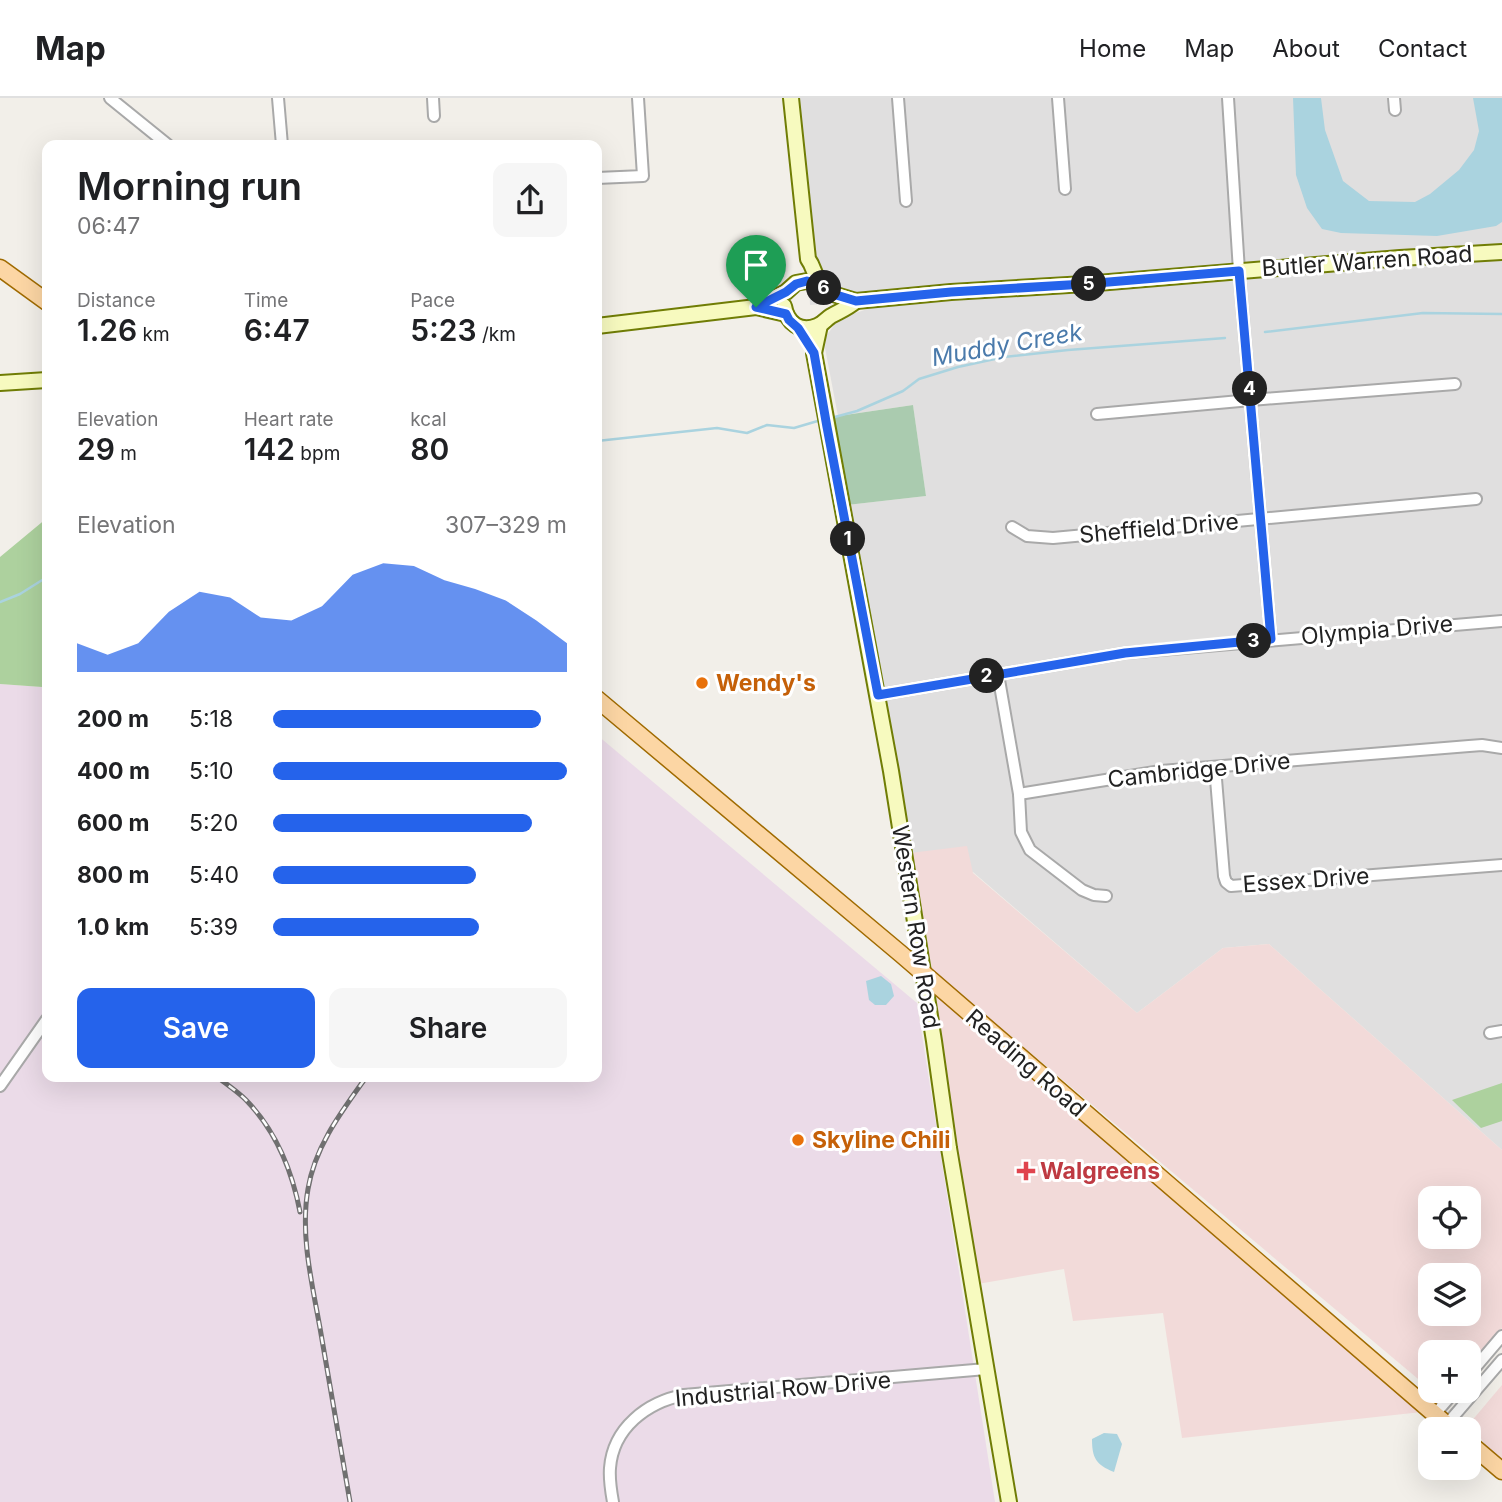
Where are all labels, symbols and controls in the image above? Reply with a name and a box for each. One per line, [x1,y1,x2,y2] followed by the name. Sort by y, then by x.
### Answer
[35,28,106,68] text: Map
[1079,34,1146,63] text: Home
[1184,34,1234,63] text: Map
[1272,34,1340,63] text: About
[1378,34,1467,63] text: Contact
[77,163,302,209] text: Morning run
[493,163,567,237] button: share
[77,212,140,240] text: 06:47
[726,235,786,307] pin
[1261,240,1473,282] street label: Butler Warren Road
[737,246,775,284] icon: arrive
[1072,266,1106,302] pin: 5
[806,270,842,306] pin: 6
[1082,272,1095,295] text: 5
[817,276,830,299] text: 6
[77,289,155,312] text: Distance
[244,289,288,312] text: Time
[410,289,455,312] text: Pace
[77,312,137,348] text: 1.26
[244,312,310,348] text: 6:47
[410,312,477,348] text: 5:23
[929,317,1085,372] water label: Muddy Creek
[137,323,170,346] text: km
[477,323,516,346] text: /km
[1232,372,1268,406] pin: 4
[1243,377,1256,400] text: 4
[77,408,158,431] text: Elevation
[244,408,334,431] text: Heart rate
[410,408,447,431] text: kcal
[77,431,115,467] text: 29
[244,431,295,467] text: 142
[410,431,449,467] text: 80
[115,442,137,465] text: m
[295,442,340,465] text: bpm
[1078,507,1240,549] street label: Sheffield Drive
[77,511,176,539] text: Elevation
[445,511,567,539] text: 307–329 m
[830,522,866,556] pin: 1
[843,527,852,550] text: 1
[1300,609,1454,651] street label: Olympia Drive
[1236,624,1272,658] pin: 3
[1247,629,1260,652] text: 3
[970,658,1004,694] pin: 2
[981,664,992,687] text: 2
[716,669,816,697] place label: Wendy's
[694,675,710,691] marker: Wendy's
[77,705,149,733] text: 200 m
[189,705,233,733] text: 5:18
[1106,746,1292,794] street label: Cambridge Drive
[77,757,150,785] text: 400 m
[189,757,233,785] text: 5:10
[77,809,149,837] text: 600 m
[189,809,238,837] text: 5:20
[886,823,946,1031] street label: Western Row Road
[77,861,149,889] text: 800 m
[189,861,239,889] text: 5:40
[1242,862,1370,898] street label: Essex Drive
[77,913,149,941] text: 1.0 km
[189,913,238,941] text: 5:39
[77,988,315,1068] button: Save
[329,988,567,1068] button: Share
[960,1003,1092,1123] street label: Reading Road
[812,1126,950,1154] place label: Skyline Chili
[790,1132,806,1148] marker: Skyline Chili
[1040,1157,1160,1185] place label: Walgreens
[1018,1163,1034,1179] marker: Walgreens
[1418,1186,1481,1480] map controls
[1418,1186,1481,1249] button: locate
[1418,1263,1481,1326] button: layers
[1418,1340,1481,1403] button: +
[674,1366,892,1412] street label: Industrial Row Drive
[1418,1417,1481,1480] button: −

